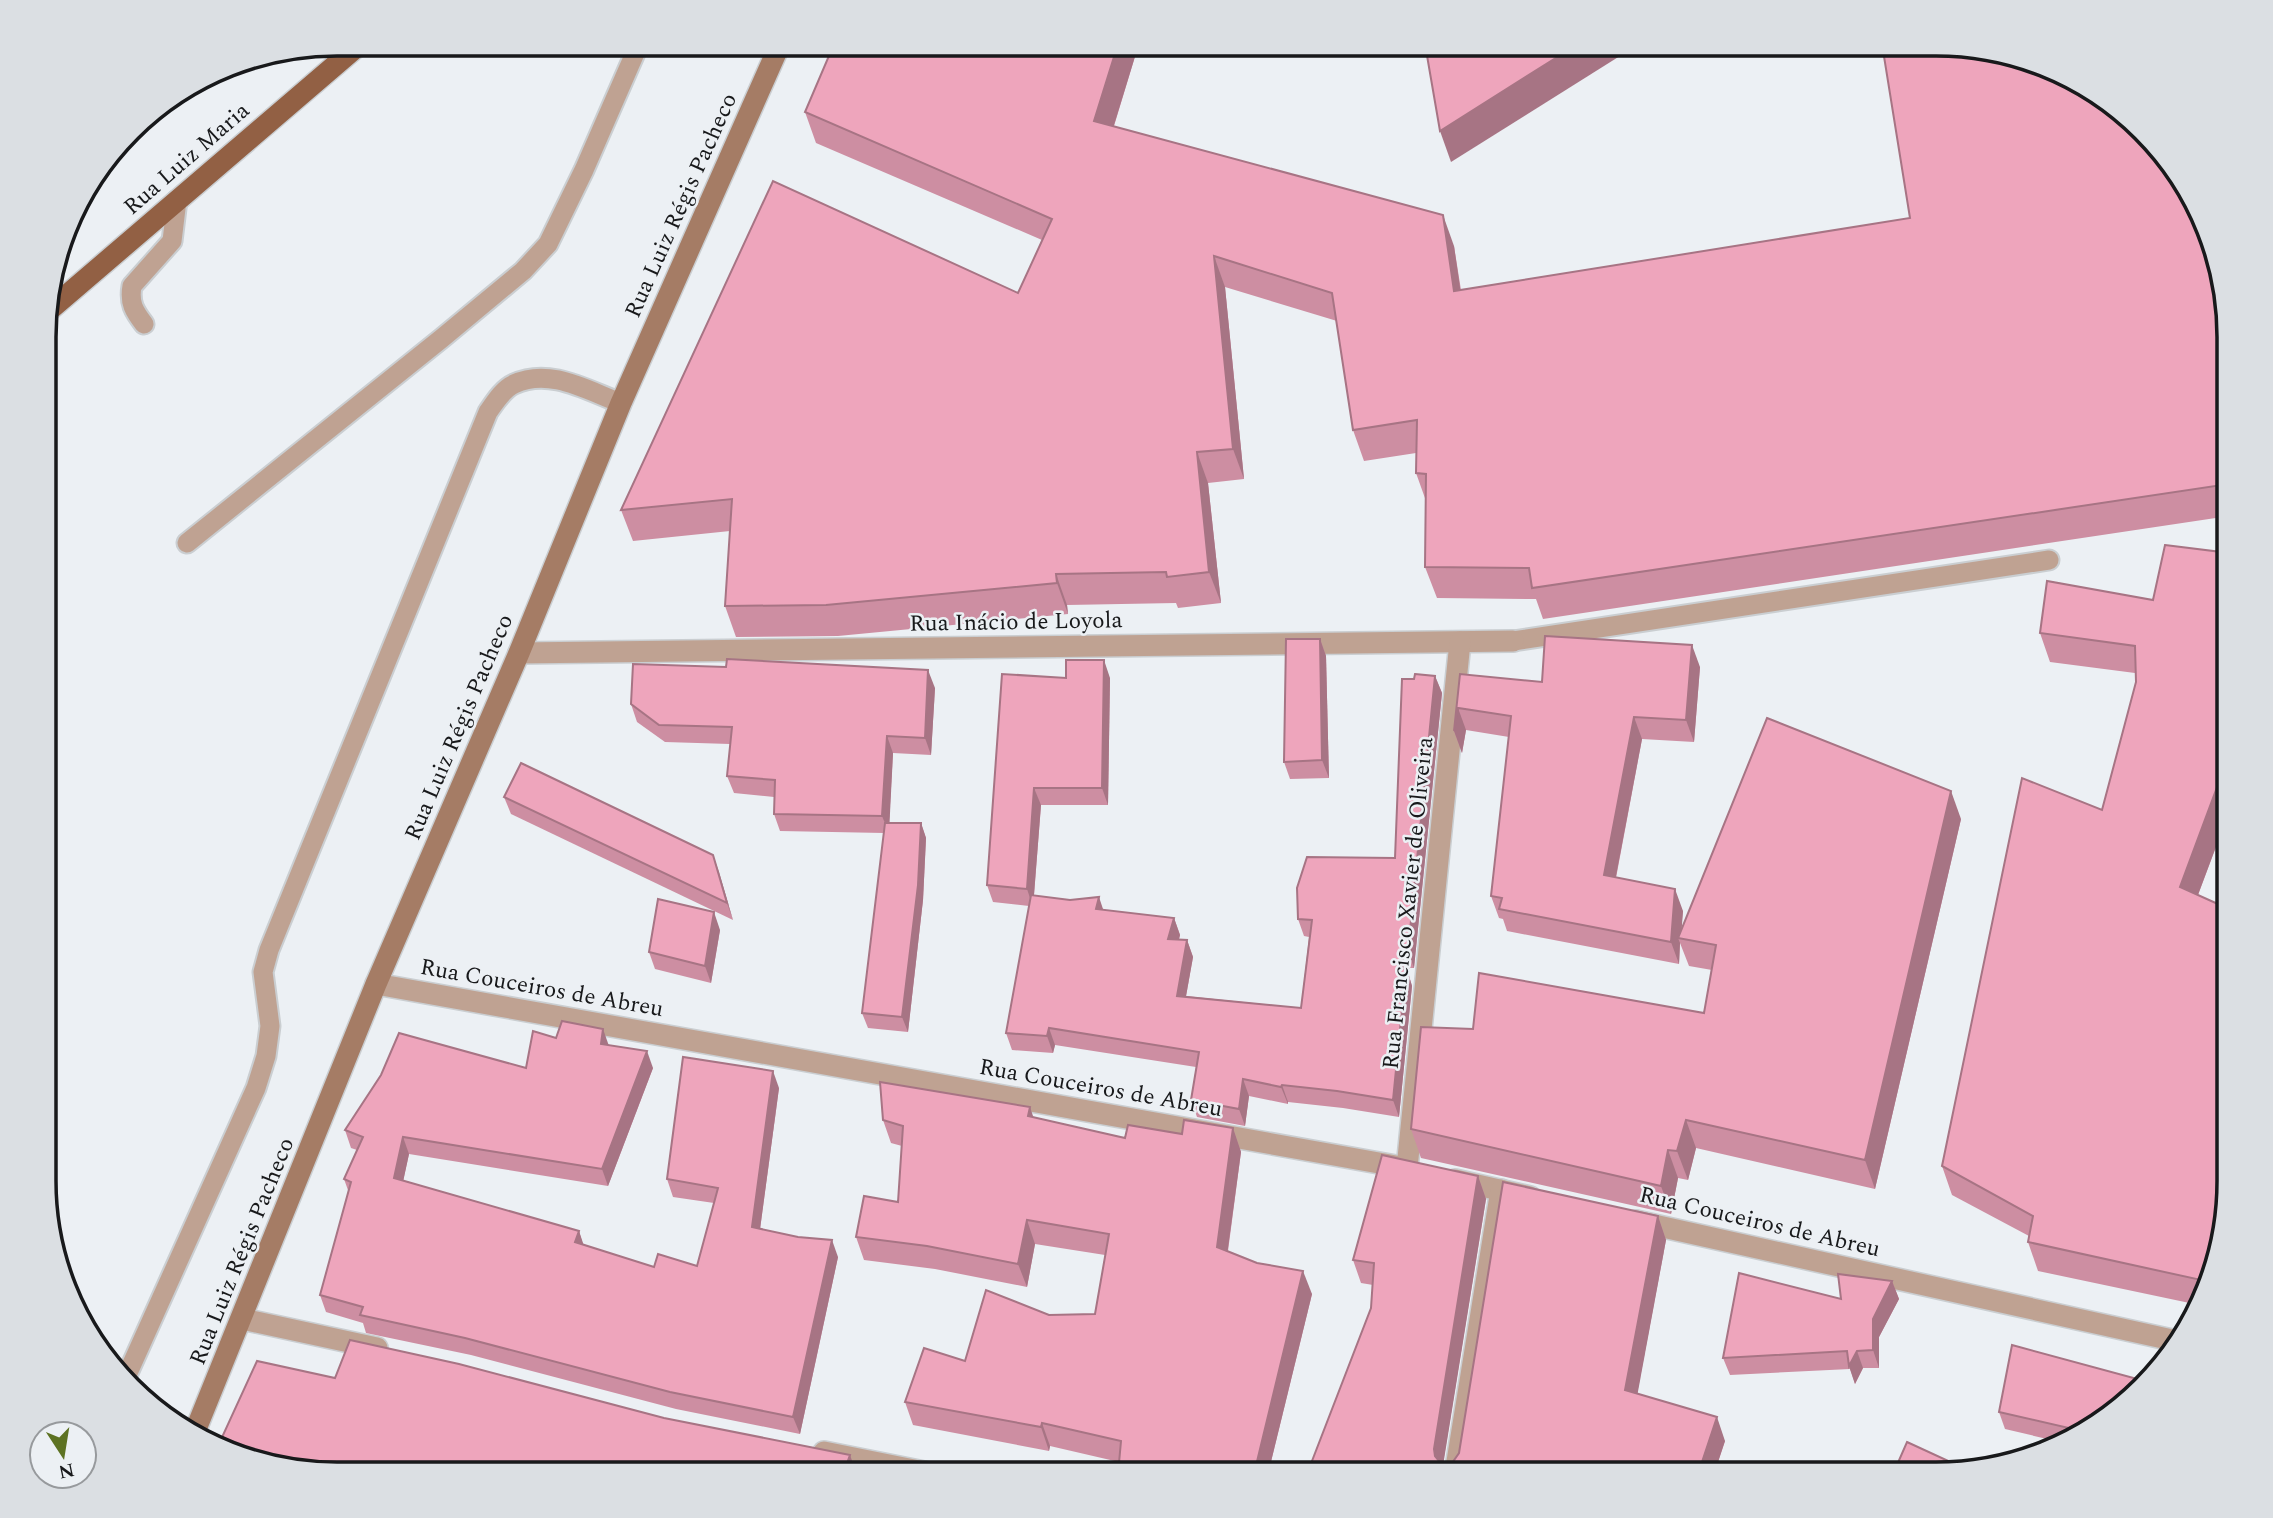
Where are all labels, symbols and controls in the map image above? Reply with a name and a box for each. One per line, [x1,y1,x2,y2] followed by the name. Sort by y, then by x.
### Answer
[616,88,747,324] street label: Rua Luiz Régis Pacheco
[116,94,258,224] street label: Rua Luiz Maria
[909,603,1123,642] street label: Rua Inácio de Loyola
[396,609,523,846] street label: Rua Luiz Régis Pacheco
[1374,735,1443,1071] street label: Rua Francisco Xavier de Oliveira
[417,950,666,1027] street label: Rua Couceiros de Abreu
[976,1050,1225,1127] street label: Rua Couceiros de Abreu
[181,1132,304,1371] street label: Rua Luiz Régis Pacheco
[1636,1178,1884,1267] street label: Rua Couceiros de Abreu
[28,1420,98,1490] north arrow
[56,1454,77,1486] text: N

